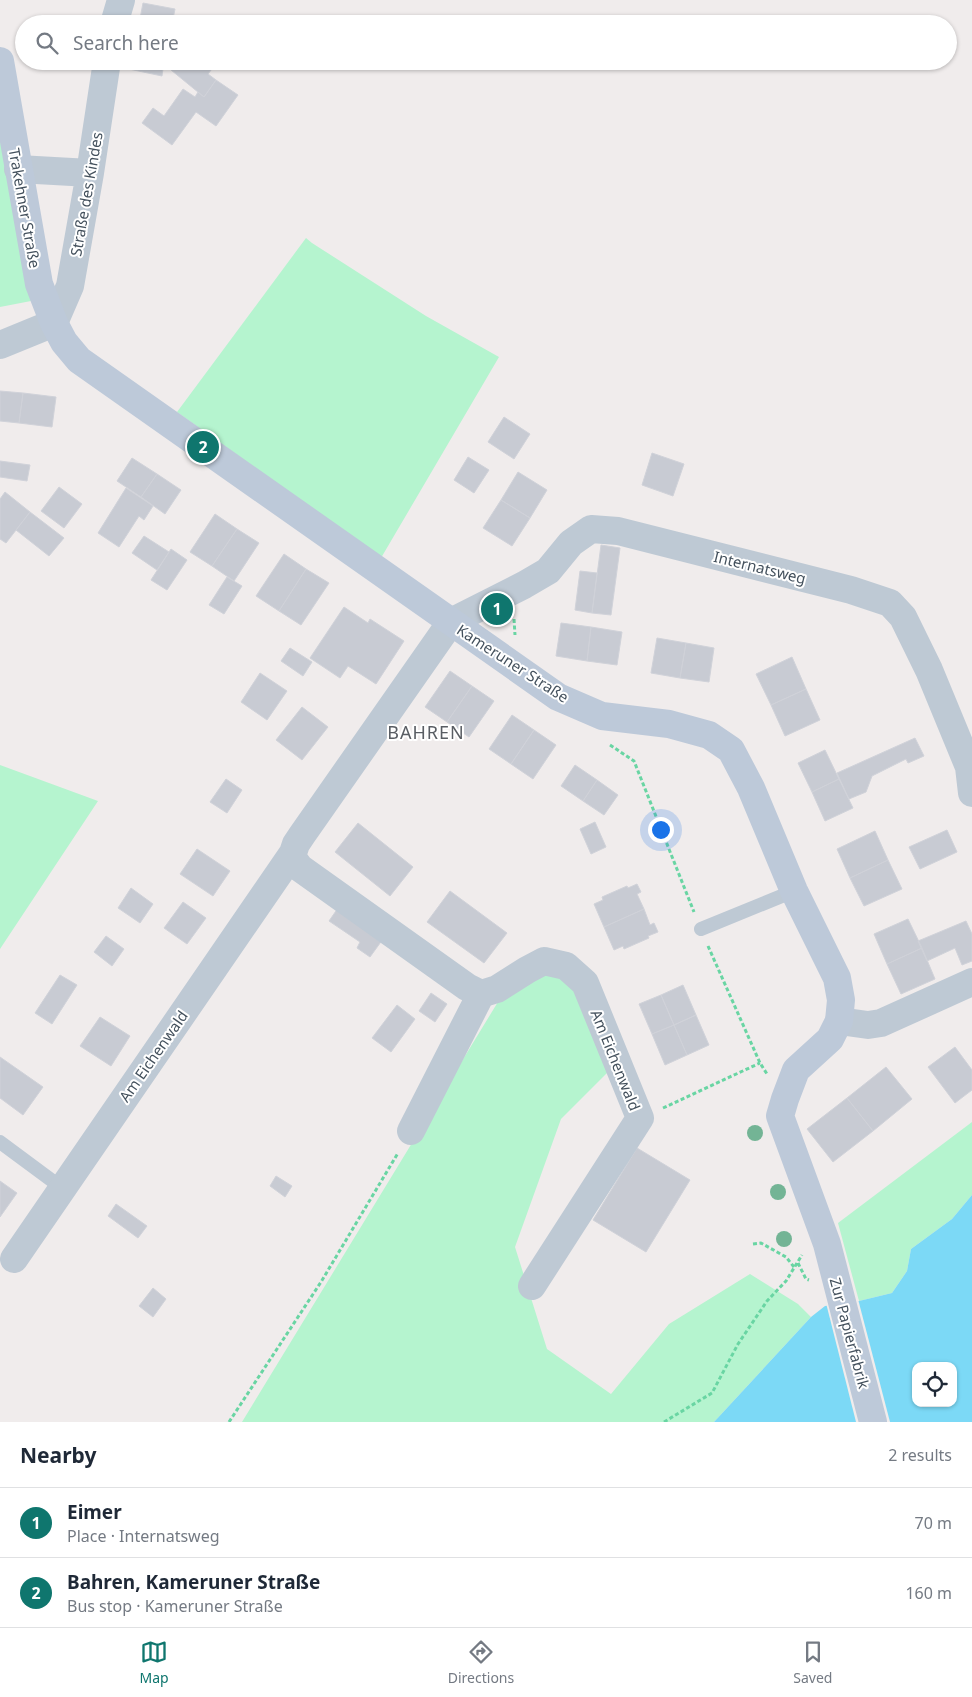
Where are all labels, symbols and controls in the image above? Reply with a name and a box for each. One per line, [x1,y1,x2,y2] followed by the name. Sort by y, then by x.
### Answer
[15,15,957,70] search box
[33,29,61,57] icon: search
[73,30,179,56] text: Search here
[65,130,107,258] street label: Straße des Kindes
[5,147,45,269] street label: Trakehner Straße
[187,428,219,466] pin: 2
[712,546,808,588] street label: Internatsweg
[481,590,513,628] pin: 1
[453,619,573,707] street label: Kameruner Straße
[387,720,465,744] district label: BAHREN
[648,817,674,843] your location
[114,1006,192,1106] street label: Am Eichenwald
[587,1007,645,1113] street label: Am Eichenwald
[826,1275,874,1391] street label: Zur Papierfabrik
[912,1362,957,1407] map controls
[912,1362,957,1407] button: locate
[20,1441,96,1469] text: Nearby
[888,1444,952,1466] text: 2 results
[67,1499,122,1525] text: Eimer
[31,1512,41,1534] text: 1
[915,1512,952,1534] text: 70 m
[67,1525,220,1547] text: Place · Internatsweg
[67,1569,320,1595] text: Bahren, Kameruner Straße
[31,1582,41,1604] text: 2
[905,1582,952,1604] text: 160 m
[67,1595,283,1617] text: Bus stop · Kameruner Straße
[140,1638,169,1687] tab: Map
[448,1638,514,1687] tab: Directions
[793,1638,832,1687] tab: Saved

